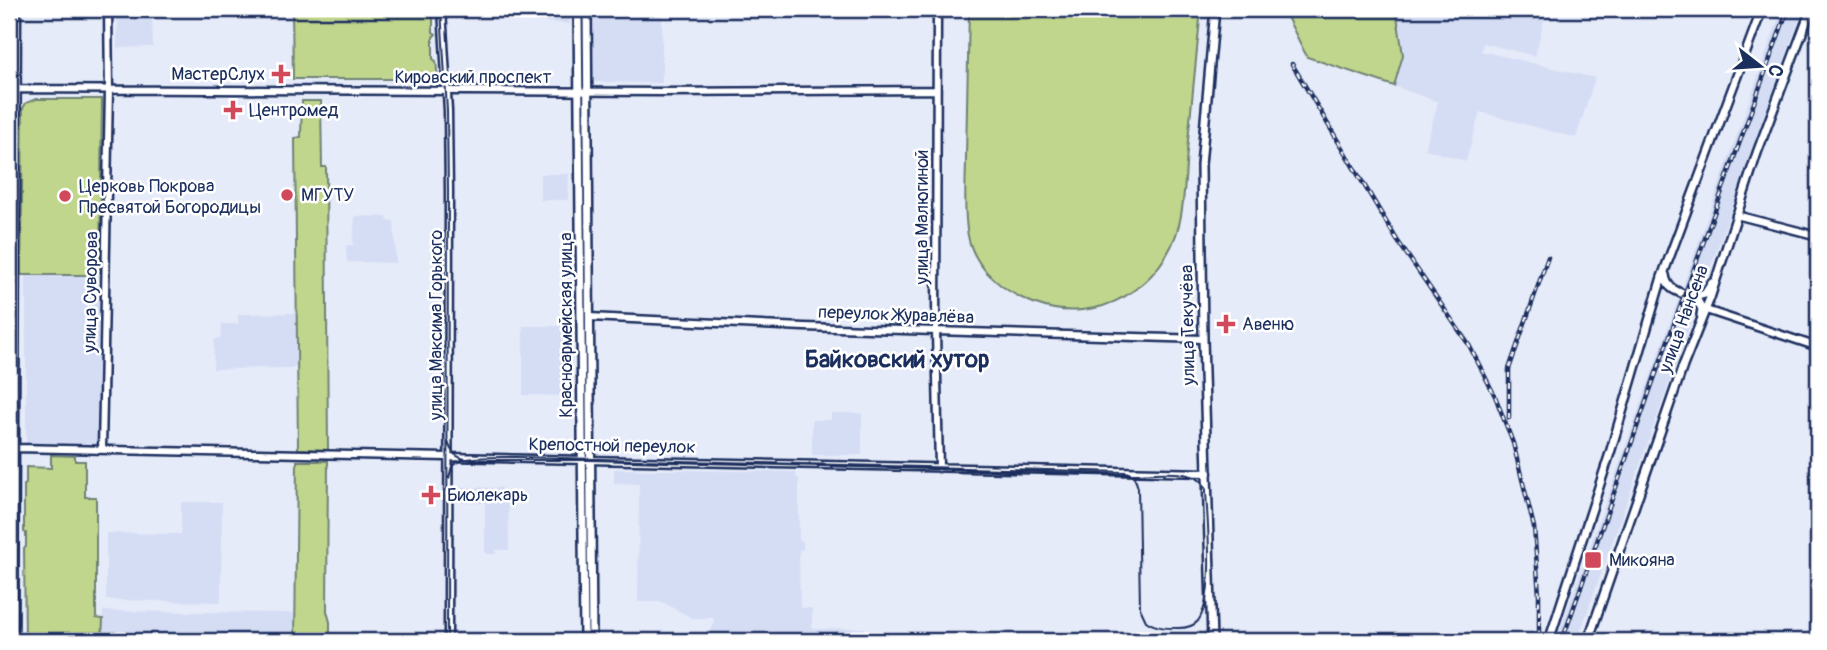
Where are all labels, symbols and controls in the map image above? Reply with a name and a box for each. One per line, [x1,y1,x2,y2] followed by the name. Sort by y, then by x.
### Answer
[1726,32,1796,102] north arrow
[1762,62,1788,80] text: С
[171,63,265,86] place label: МастерСлух
[271,64,291,84] marker: МастерСлух
[394,66,552,89] street label: Кировский проспект
[249,99,339,122] place label: Центромед
[223,100,243,120] marker: Центромед
[911,150,934,285] street label: улица Малюгиной
[79,175,261,219] place label: Церковь Покрова Пресвятой Богородицы
[301,184,354,207] place label: МГУТУ
[279,187,295,203] marker: МГУТУ
[57,188,73,204] marker: Церковь Покрова Пресвятой Богородицы
[425,229,448,421] street label: улица Максима Горького
[78,231,104,354] street label: улица Суворова
[555,232,578,418] street label: Красноармейская улица
[1654,262,1714,377] street label: улица Нансена
[1175,265,1201,386] street label: улица Текучёва
[818,301,974,329] street label: переулок Журавлёва
[1242,313,1294,336] place label: Авеню
[1216,314,1236,334] marker: Авеню
[805,345,989,374] district label: Байковский хутор
[528,433,696,459] street label: Крепостной переулок
[447,484,528,507] place label: Биолекарь
[421,485,441,505] marker: Биолекарь
[1609,549,1675,572] place label: Микояна
[1583,550,1603,570] marker: Микояна

